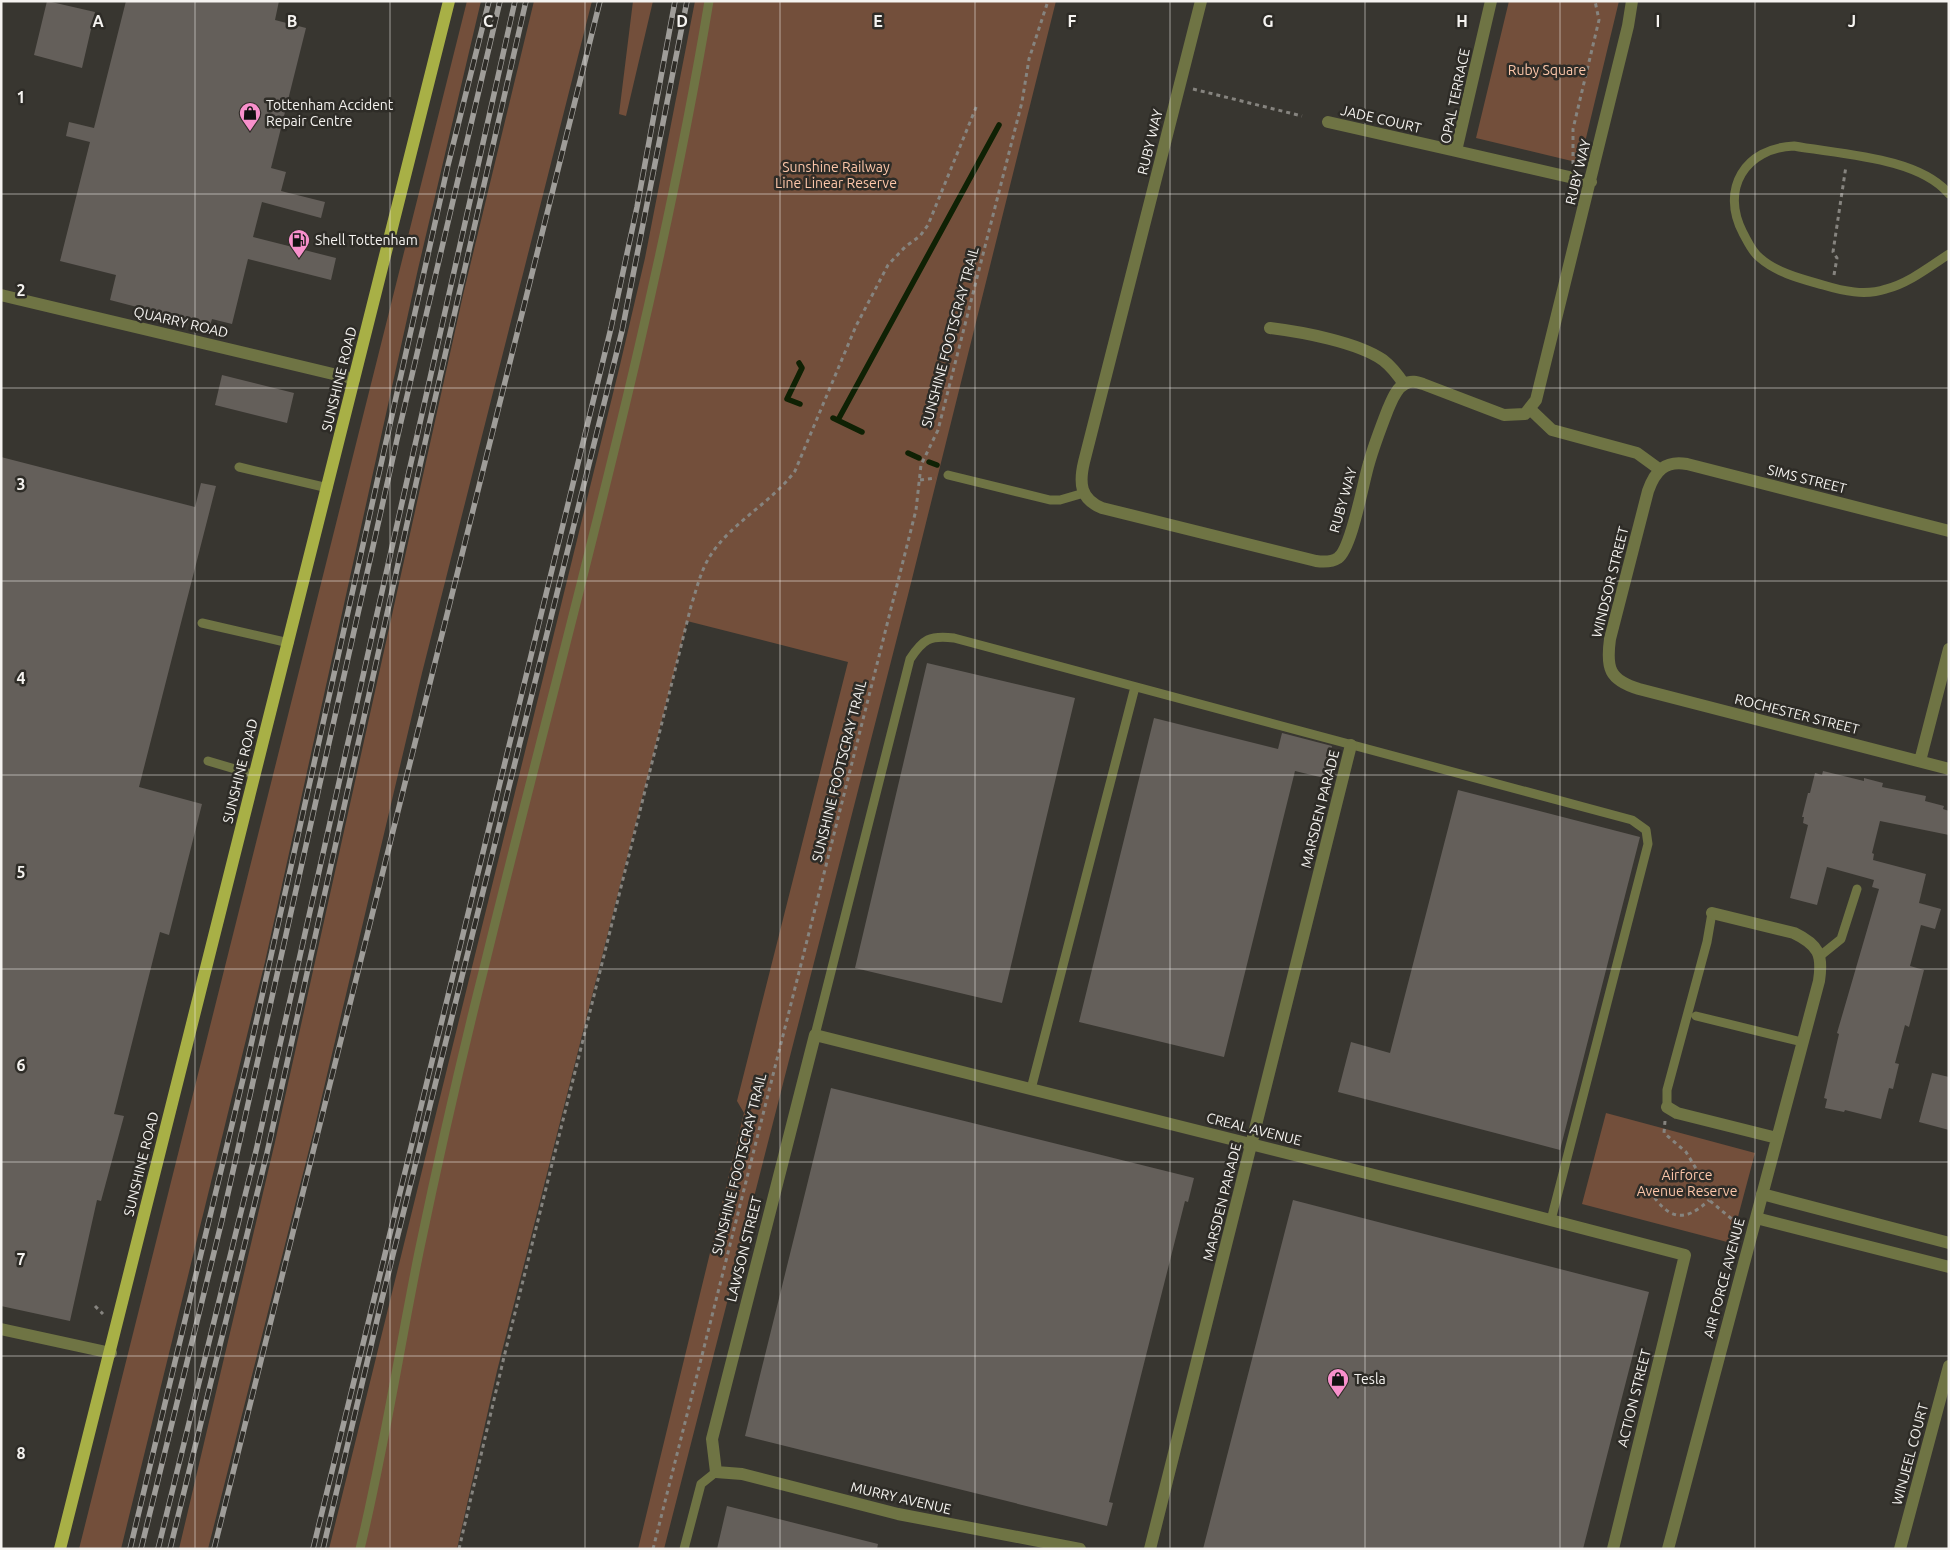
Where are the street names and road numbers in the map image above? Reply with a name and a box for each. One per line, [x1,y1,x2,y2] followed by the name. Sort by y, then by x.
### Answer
[1437,47,1473,145] street label: OPAL TERRACE
[1339,102,1423,136] street label: JADE COURT
[1134,107,1166,177] street label: RUBY WAY
[1562,137,1594,207] street label: RUBY WAY
[918,245,982,429] street label: SUNSHINE FOOTSCRAY TRAIL
[132,303,230,341] street label: QUARRY ROAD
[318,325,360,433] street label: SUNSHINE ROAD
[1766,461,1848,497] street label: SIMS STREET
[1326,465,1360,535] street label: RUBY WAY
[1588,525,1632,639] street label: WINDSOR STREET
[809,679,869,863] street label: SUNSHINE FOOTSCRAY TRAIL
[1733,691,1861,737] street label: ROCHESTER STREET
[219,717,261,825] street label: SUNSHINE ROAD
[1298,748,1342,870] street label: MARSDEN PARADE
[709,1072,769,1256] street label: SUNSHINE FOOTSCRAY TRAIL
[1205,1109,1303,1149] street label: CREAL AVENUE
[120,1110,162,1218] street label: SUNSHINE ROAD
[1200,1141,1244,1263] street label: MARSDEN PARADE
[723,1194,765,1303] street label: LAWSON STREET
[1700,1216,1748,1340] street label: AIR FORCE AVENUE
[1614,1347,1654,1449] street label: ACTION STREET
[1889,1401,1931,1507] street label: WINJEEL COURT
[849,1479,953,1517] street label: MURRY AVENUE

